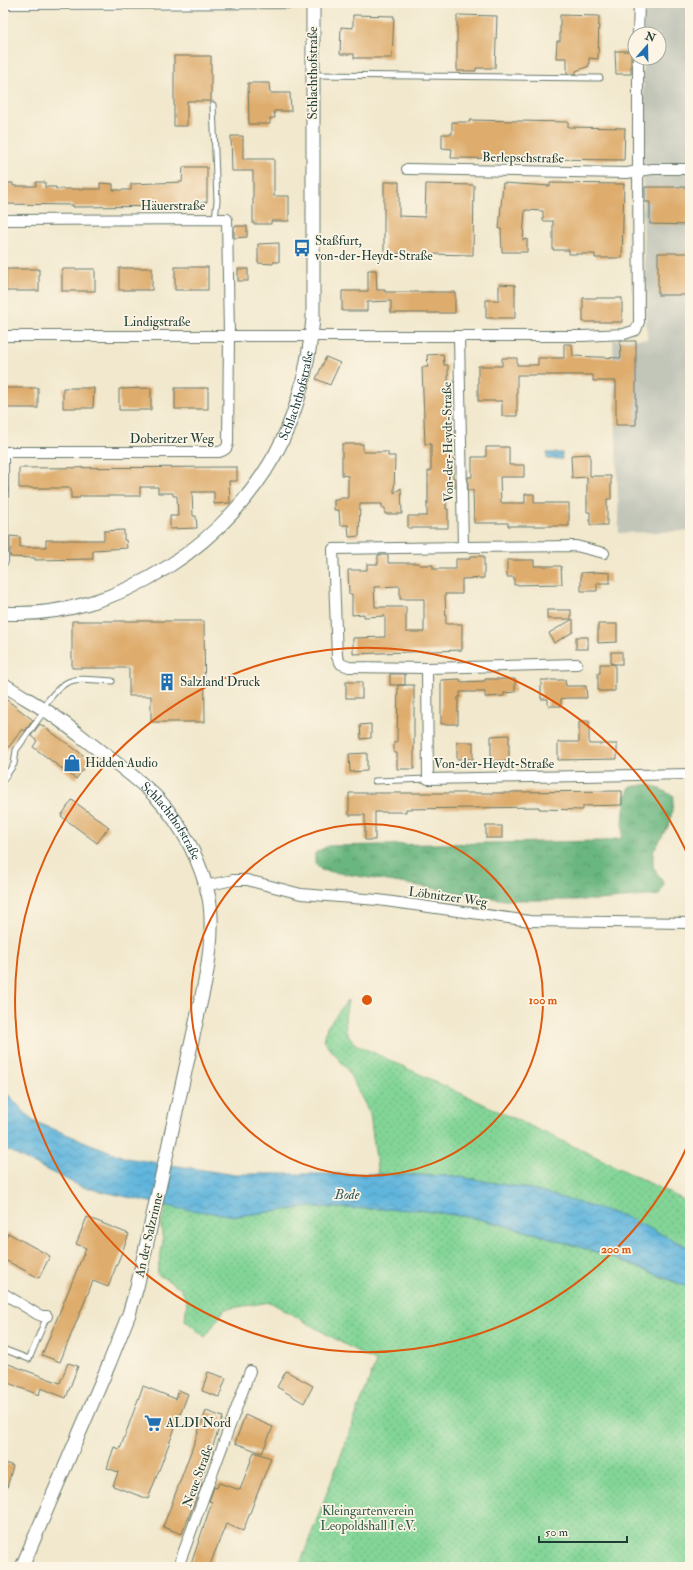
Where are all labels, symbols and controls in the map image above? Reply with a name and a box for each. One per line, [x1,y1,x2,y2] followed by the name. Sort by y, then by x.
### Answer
[305,26,321,119] street label: Schlachthofstraße
[627,26,667,66] north arrow
[642,29,658,45] text: N
[482,149,565,168] street label: Berlepschstraße
[141,198,206,214] street label: Häuerstraße
[314,233,433,265] place label: Staßfurt, von-der-Heydt-Straße
[292,238,312,258] bus stop icon: Staßfurt, von-der-Heydt-Straße
[123,314,191,330] street label: Lindigstraße
[275,349,317,443] street label: Schlachthofstraße
[439,381,458,502] street label: Von-der-Heydt-Straße
[130,431,215,447] street label: Doberitzer Weg
[157,672,177,692] building icon: Salzland Druck
[180,674,261,690] place label: Salzland Druck
[62,753,82,773] shop icon: Hidden Audio
[85,755,158,771] place label: Hidden Audio
[434,756,555,773] street label: Von-der-Heydt-Straße
[138,779,204,863] street label: Schlachthofstraße
[407,884,489,911] street label: Löbnitzer Weg
[360,993,374,1007] centre of rings
[529,993,558,1008] text: 100 m
[334,1186,360,1203] water label: Bode
[131,1191,167,1280] street label: An der Salzrinne
[601,1242,632,1257] text: 200 m
[143,1413,163,1433] supermarket icon: ALDI Nord
[165,1415,232,1431] place label: ALDI Nord
[179,1442,217,1510] street label: Neue Straße
[320,1503,416,1535] park label: Kleingartenverein Leopoldshall I e.V.
[539,1518,627,1544] scale bar
[545,1525,569,1540] text: 50 m

